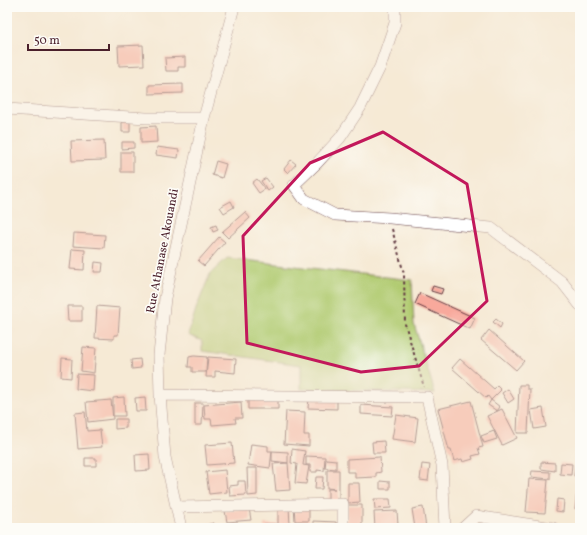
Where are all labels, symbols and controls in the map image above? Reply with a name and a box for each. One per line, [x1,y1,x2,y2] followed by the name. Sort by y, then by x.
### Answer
[28,26,109,52] scale bar
[34,33,60,49] text: 50 m
[143,187,183,315] street label: Rue Athanase Akouandi

